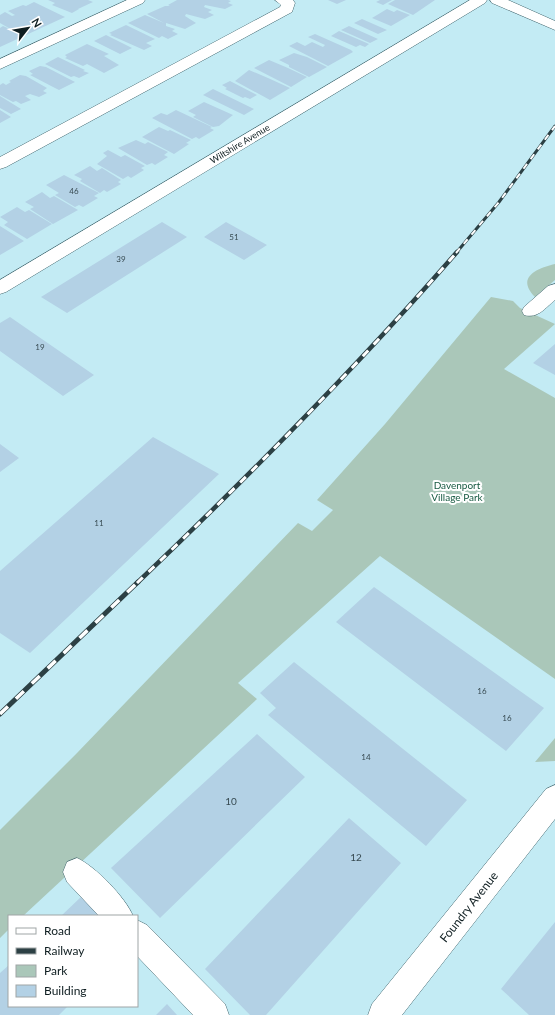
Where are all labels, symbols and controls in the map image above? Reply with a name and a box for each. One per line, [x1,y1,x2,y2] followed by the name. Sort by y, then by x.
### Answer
[8,8,48,48] north arrow
[29,16,45,30] text: N
[208,121,272,166] street label: Wiltshire Avenue
[69,186,79,196] house number: 46
[229,232,239,242] house number: 51
[116,254,126,264] house number: 39
[35,342,45,352] house number: 19
[431,479,484,503] park label: Davenport Village Park
[94,518,104,528] house number: 11
[477,686,487,696] house number: 16
[502,713,512,723] house number: 16
[361,752,371,762] house number: 14
[225,795,237,807] house number: 10
[350,851,362,863] house number: 12
[436,868,501,945] street label: Foundry Avenue
[8,915,138,1007] legend
[44,923,71,938] text: Road
[44,943,85,958] text: Railway
[44,963,68,978] text: Park
[44,983,87,998] text: Building

